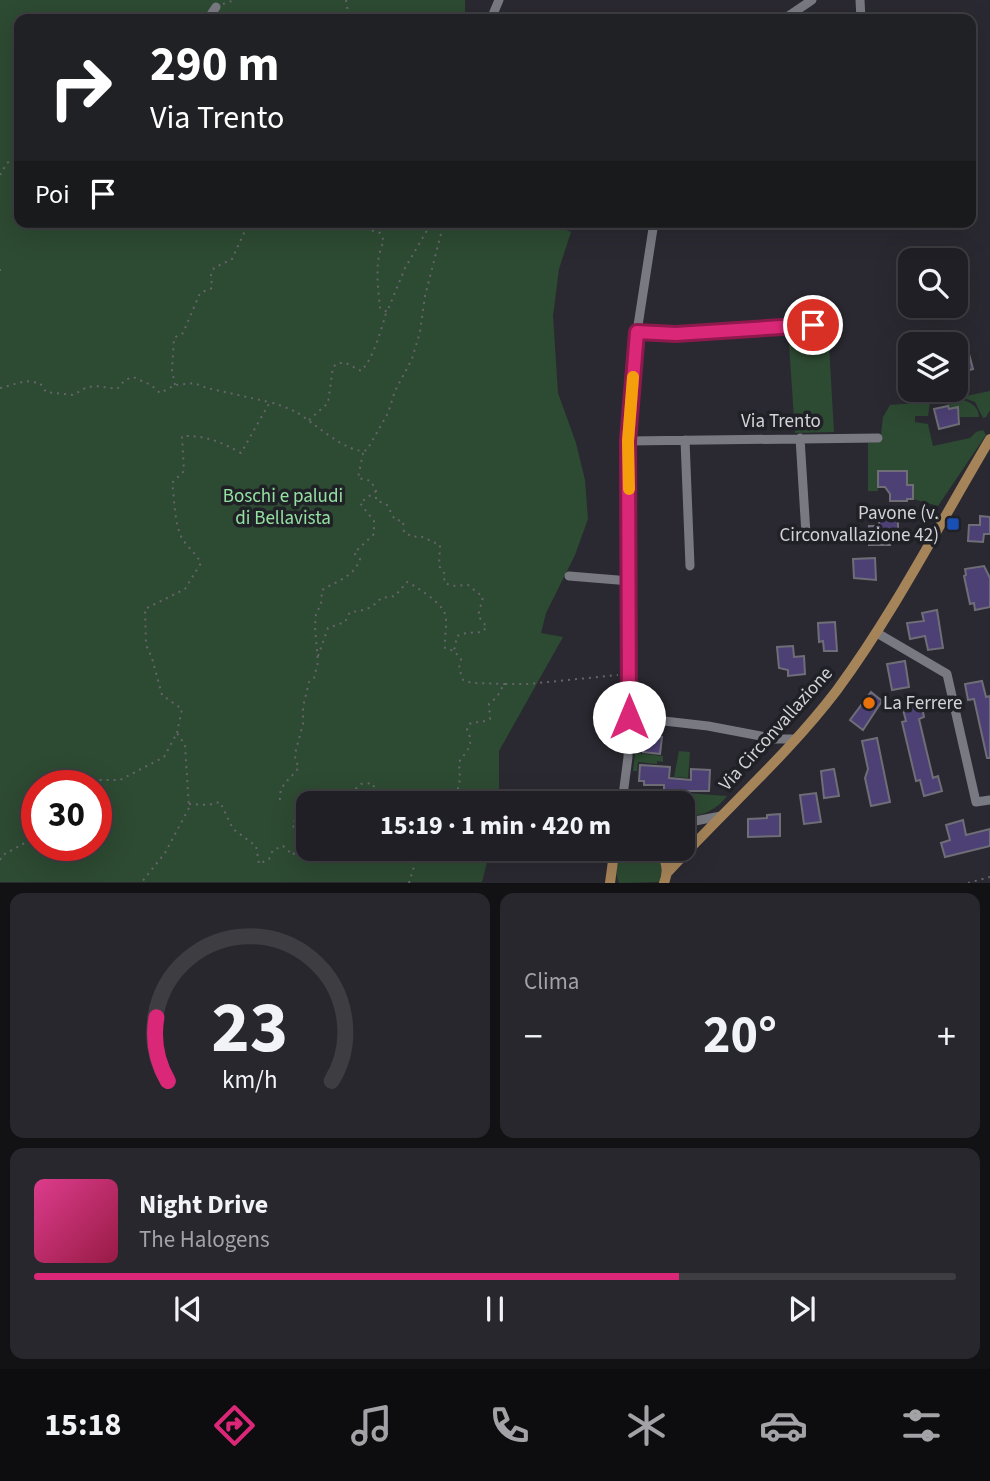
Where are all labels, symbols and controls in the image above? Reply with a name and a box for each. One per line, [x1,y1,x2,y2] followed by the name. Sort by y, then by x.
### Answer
[150,30,279,100] text: 290 m
[35,42,126,133] icon: right
[150,95,284,141] text: Via Trento
[84,175,122,213] icon: arrive
[35,176,70,213] text: Poi
[898,248,968,402] map controls
[898,248,968,318] button: search
[783,295,843,355] pin
[794,306,832,344] icon: arrive
[898,332,968,402] button: layers
[741,408,821,435] street label: Via Trento
[223,483,343,532] park label: Boschi e paludi di Bellavista
[779,500,939,549] place label: Pavone (v. Circonvallazione 42)
[945,516,961,532] marker: Pavone (v. Circonvallazione 42)
[713,661,839,797] street label: Via Circonvallazione
[592,680,666,754] position arrow
[883,690,962,717] place label: La Ferrere
[861,695,877,711] marker: La Ferrere
[21,770,112,861] speed limit sign: 30
[380,807,611,844] text: 15:19 · 1 min · 420 m
[524,965,579,998] text: Clima
[212,977,288,1081] text: 23
[703,999,777,1073] text: 20°
[524,1010,543,1064] text: −
[937,1010,956,1064] text: +
[222,1062,278,1098] text: km/h
[139,1186,268,1223] text: Night Drive
[139,1223,270,1256] text: The Halogens
[169,1290,207,1328] icon: previous
[476,1290,514,1328] icon: pause
[783,1290,821,1328] icon: next
[210,1401,259,1450] icon: directions
[347,1401,396,1450] icon: music
[485,1401,534,1450] icon: phone
[622,1401,671,1450] icon: climate
[759,1401,808,1450] icon: car
[897,1401,946,1450] icon: filters
[44,1402,121,1448] text: 15:18

